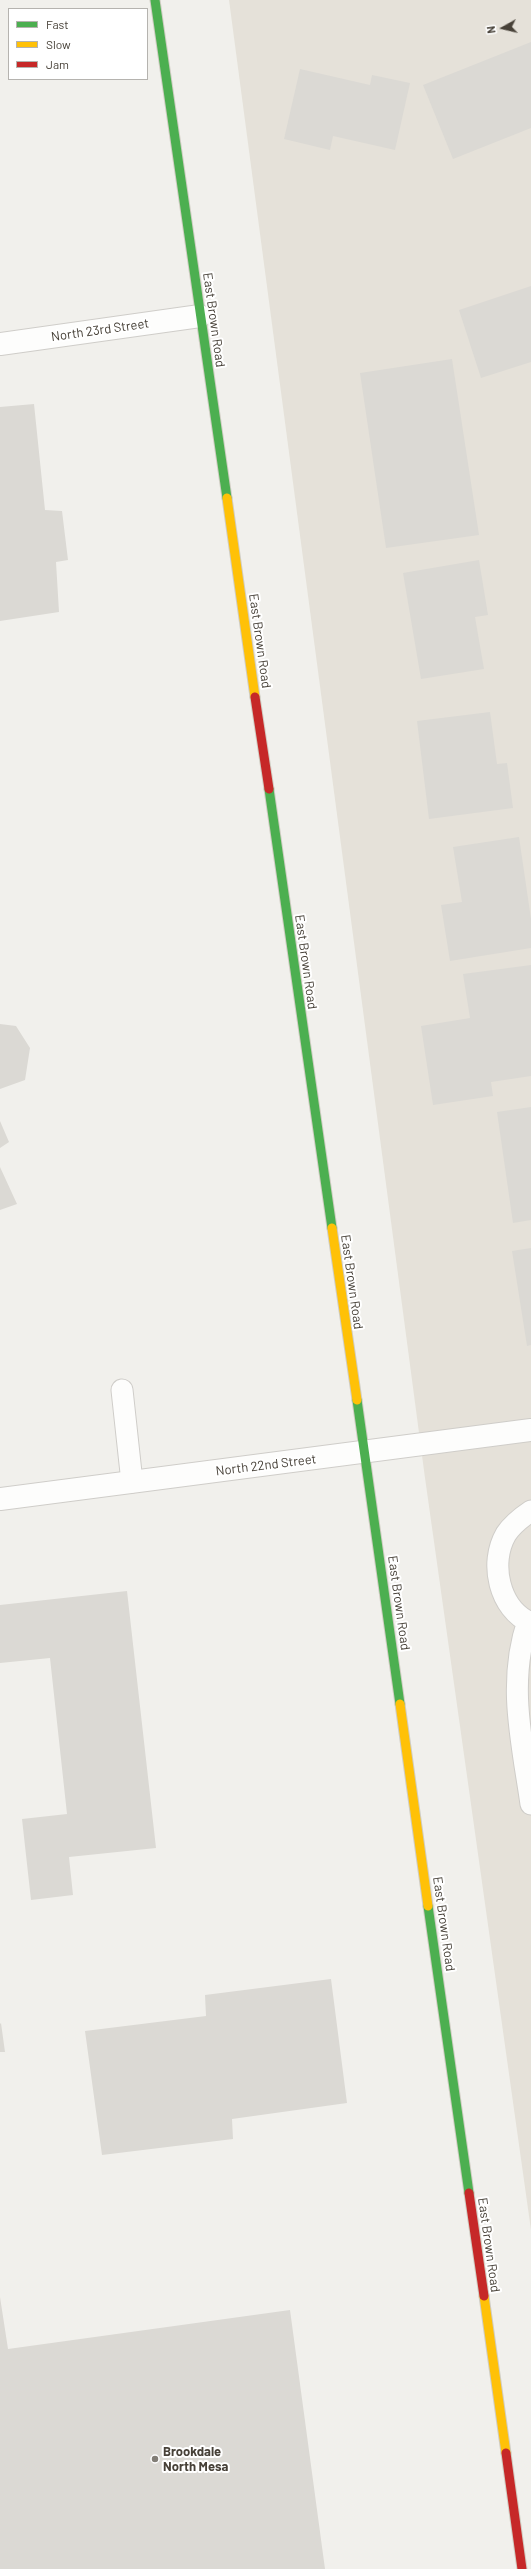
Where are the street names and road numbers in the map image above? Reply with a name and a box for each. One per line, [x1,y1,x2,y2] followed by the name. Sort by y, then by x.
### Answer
[200,272,228,368] street label: East Brown Road
[50,315,150,345] street label: North 23rd Street
[246,593,274,689] street label: East Brown Road
[292,914,320,1010] street label: East Brown Road
[338,1234,366,1330] street label: East Brown Road
[215,1451,317,1479] street label: North 22nd Street
[385,1555,413,1651] street label: East Brown Road
[430,1876,458,1972] street label: East Brown Road
[475,2197,503,2293] street label: East Brown Road

